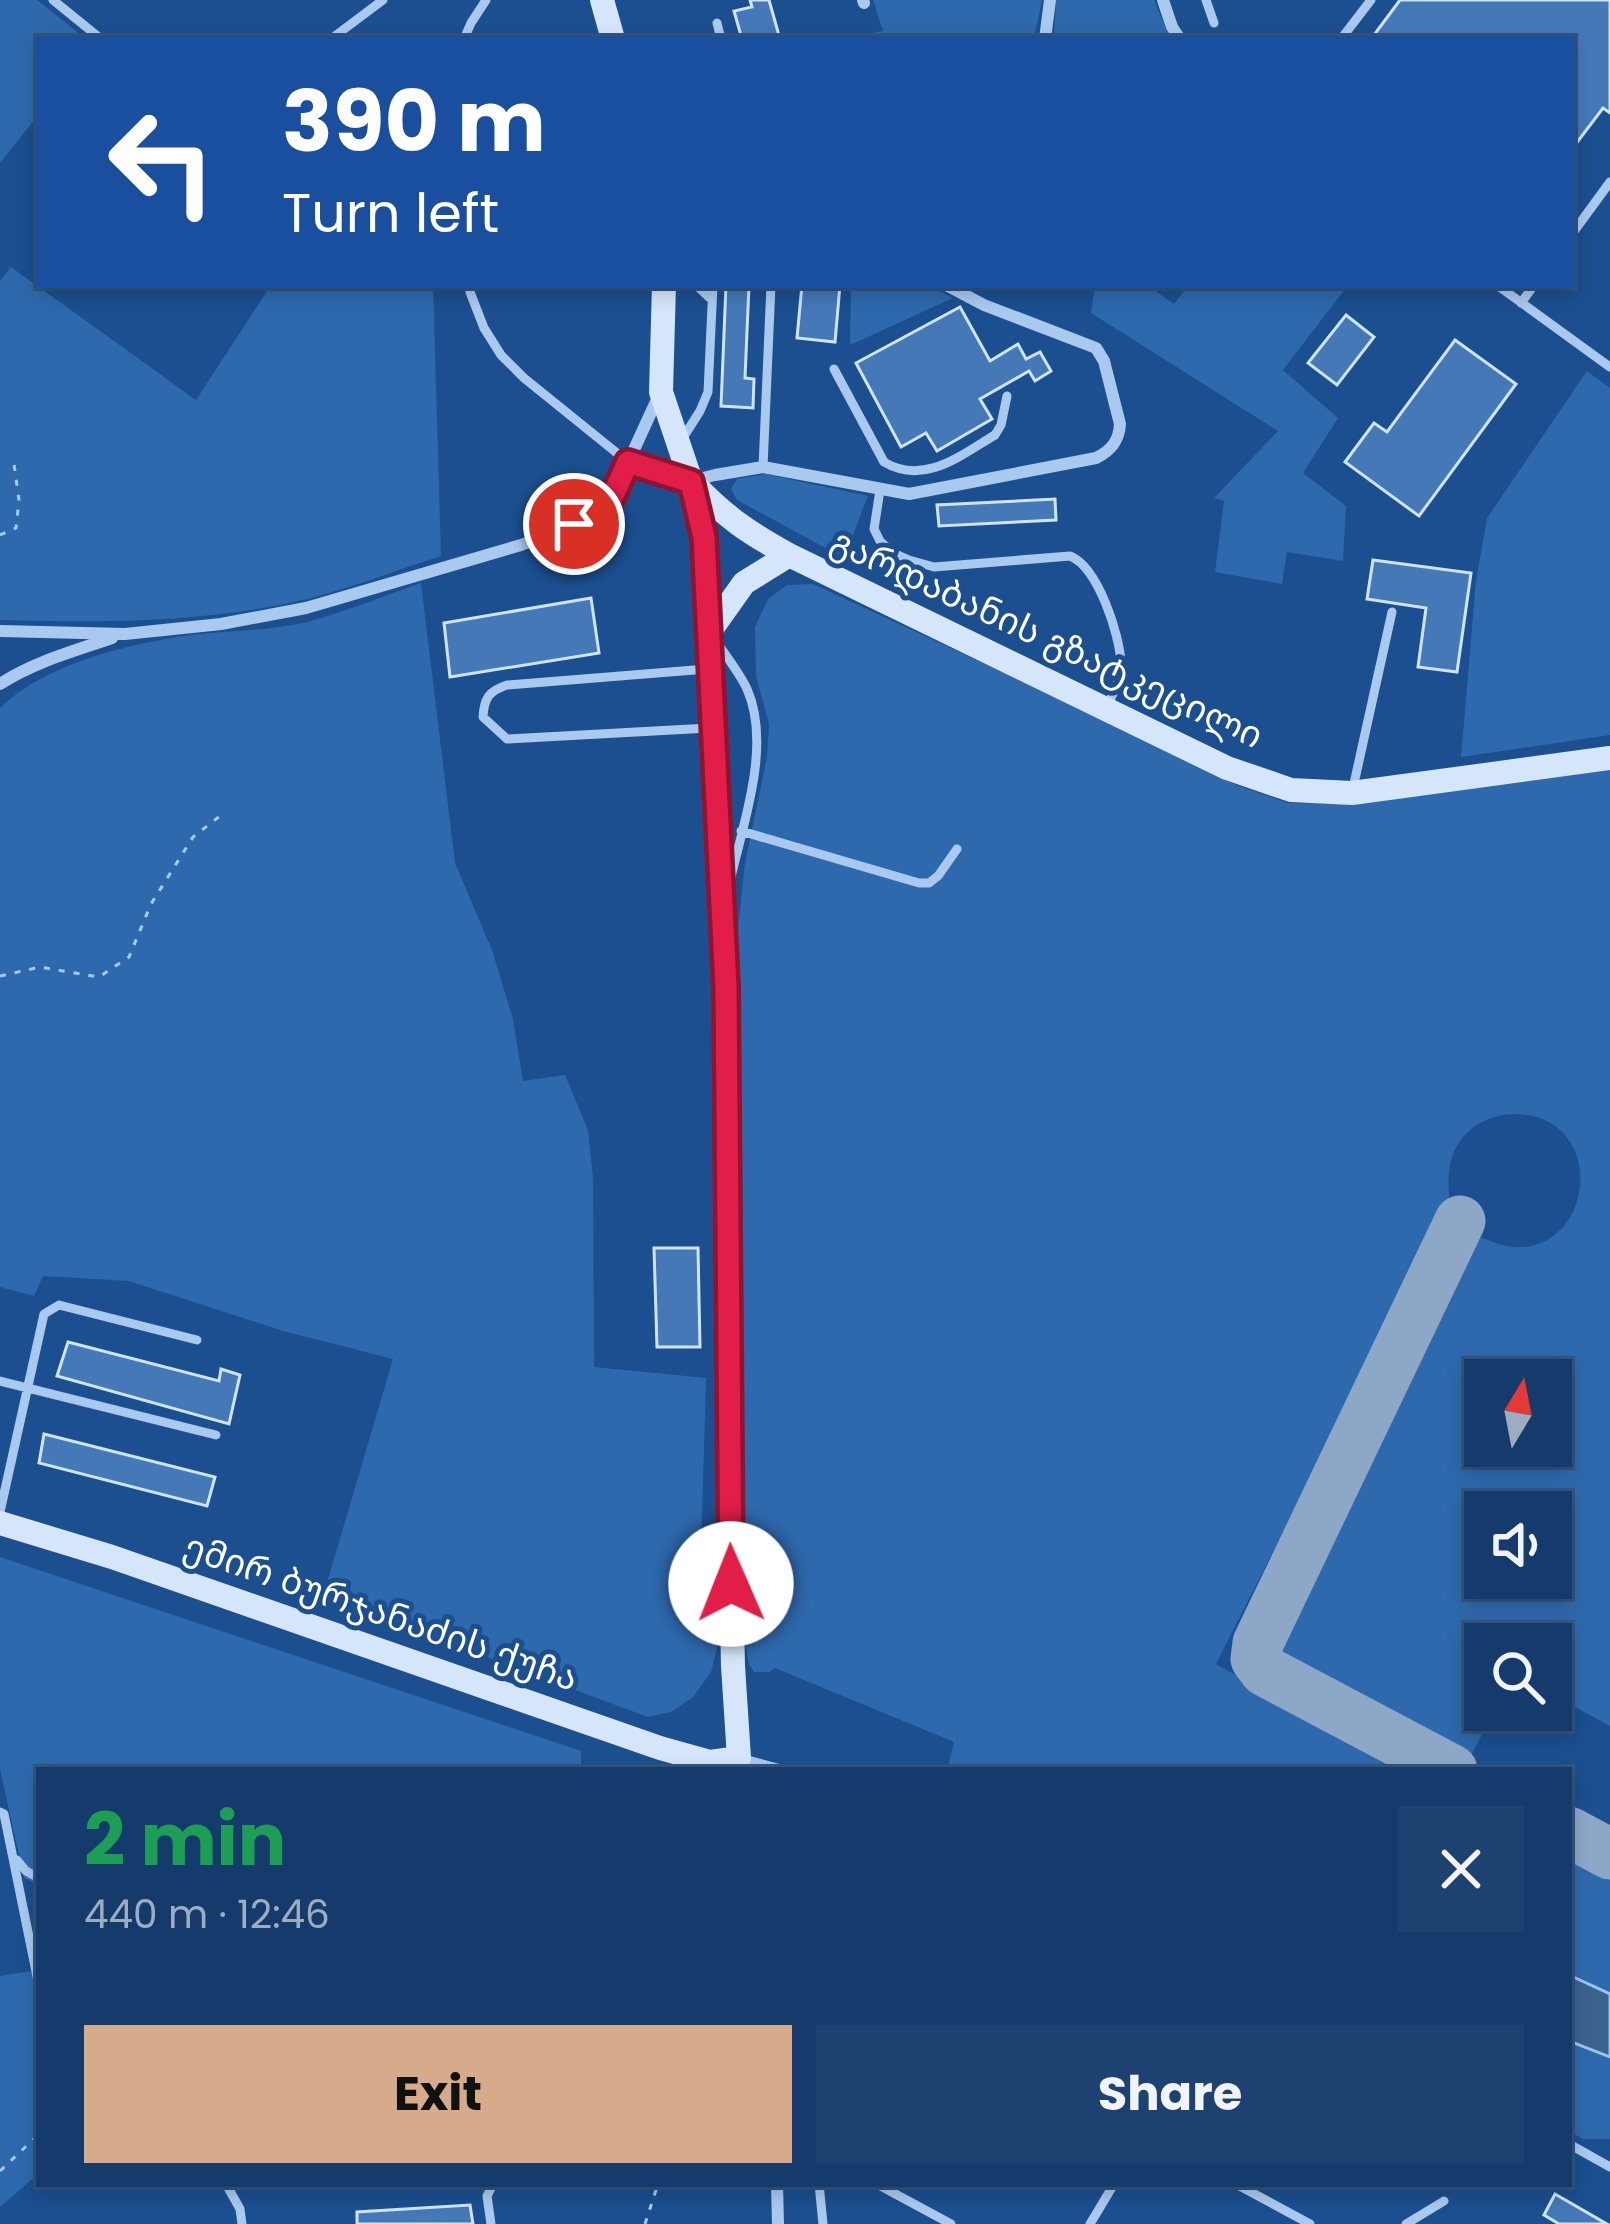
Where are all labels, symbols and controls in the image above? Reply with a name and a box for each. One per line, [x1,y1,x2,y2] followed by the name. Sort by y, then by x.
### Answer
[282,63,546,180] text: 390 m
[84,84,240,240] icon: left
[282,175,499,251] text: Turn left
[523,473,625,575] pin
[541,491,607,557] icon: arrive
[823,515,1271,761] street label: გარდაბანის გზატკეცილი
[1464,1359,1572,1467] north arrow
[1464,1359,1572,1731] map controls
[1464,1491,1572,1599] button: sound
[177,1521,585,1703] street label: ემირ ბურჯანაძის ქუჩა
[668,1521,794,1647] position arrow
[1464,1623,1572,1731] button: search
[84,1789,286,1890] text: 2 min
[1398,1806,1524,1932] button: close
[84,1887,330,1942] text: 440 m · 12:46
[84,2025,792,2163] button: Exit
[816,2025,1524,2163] button: Share

